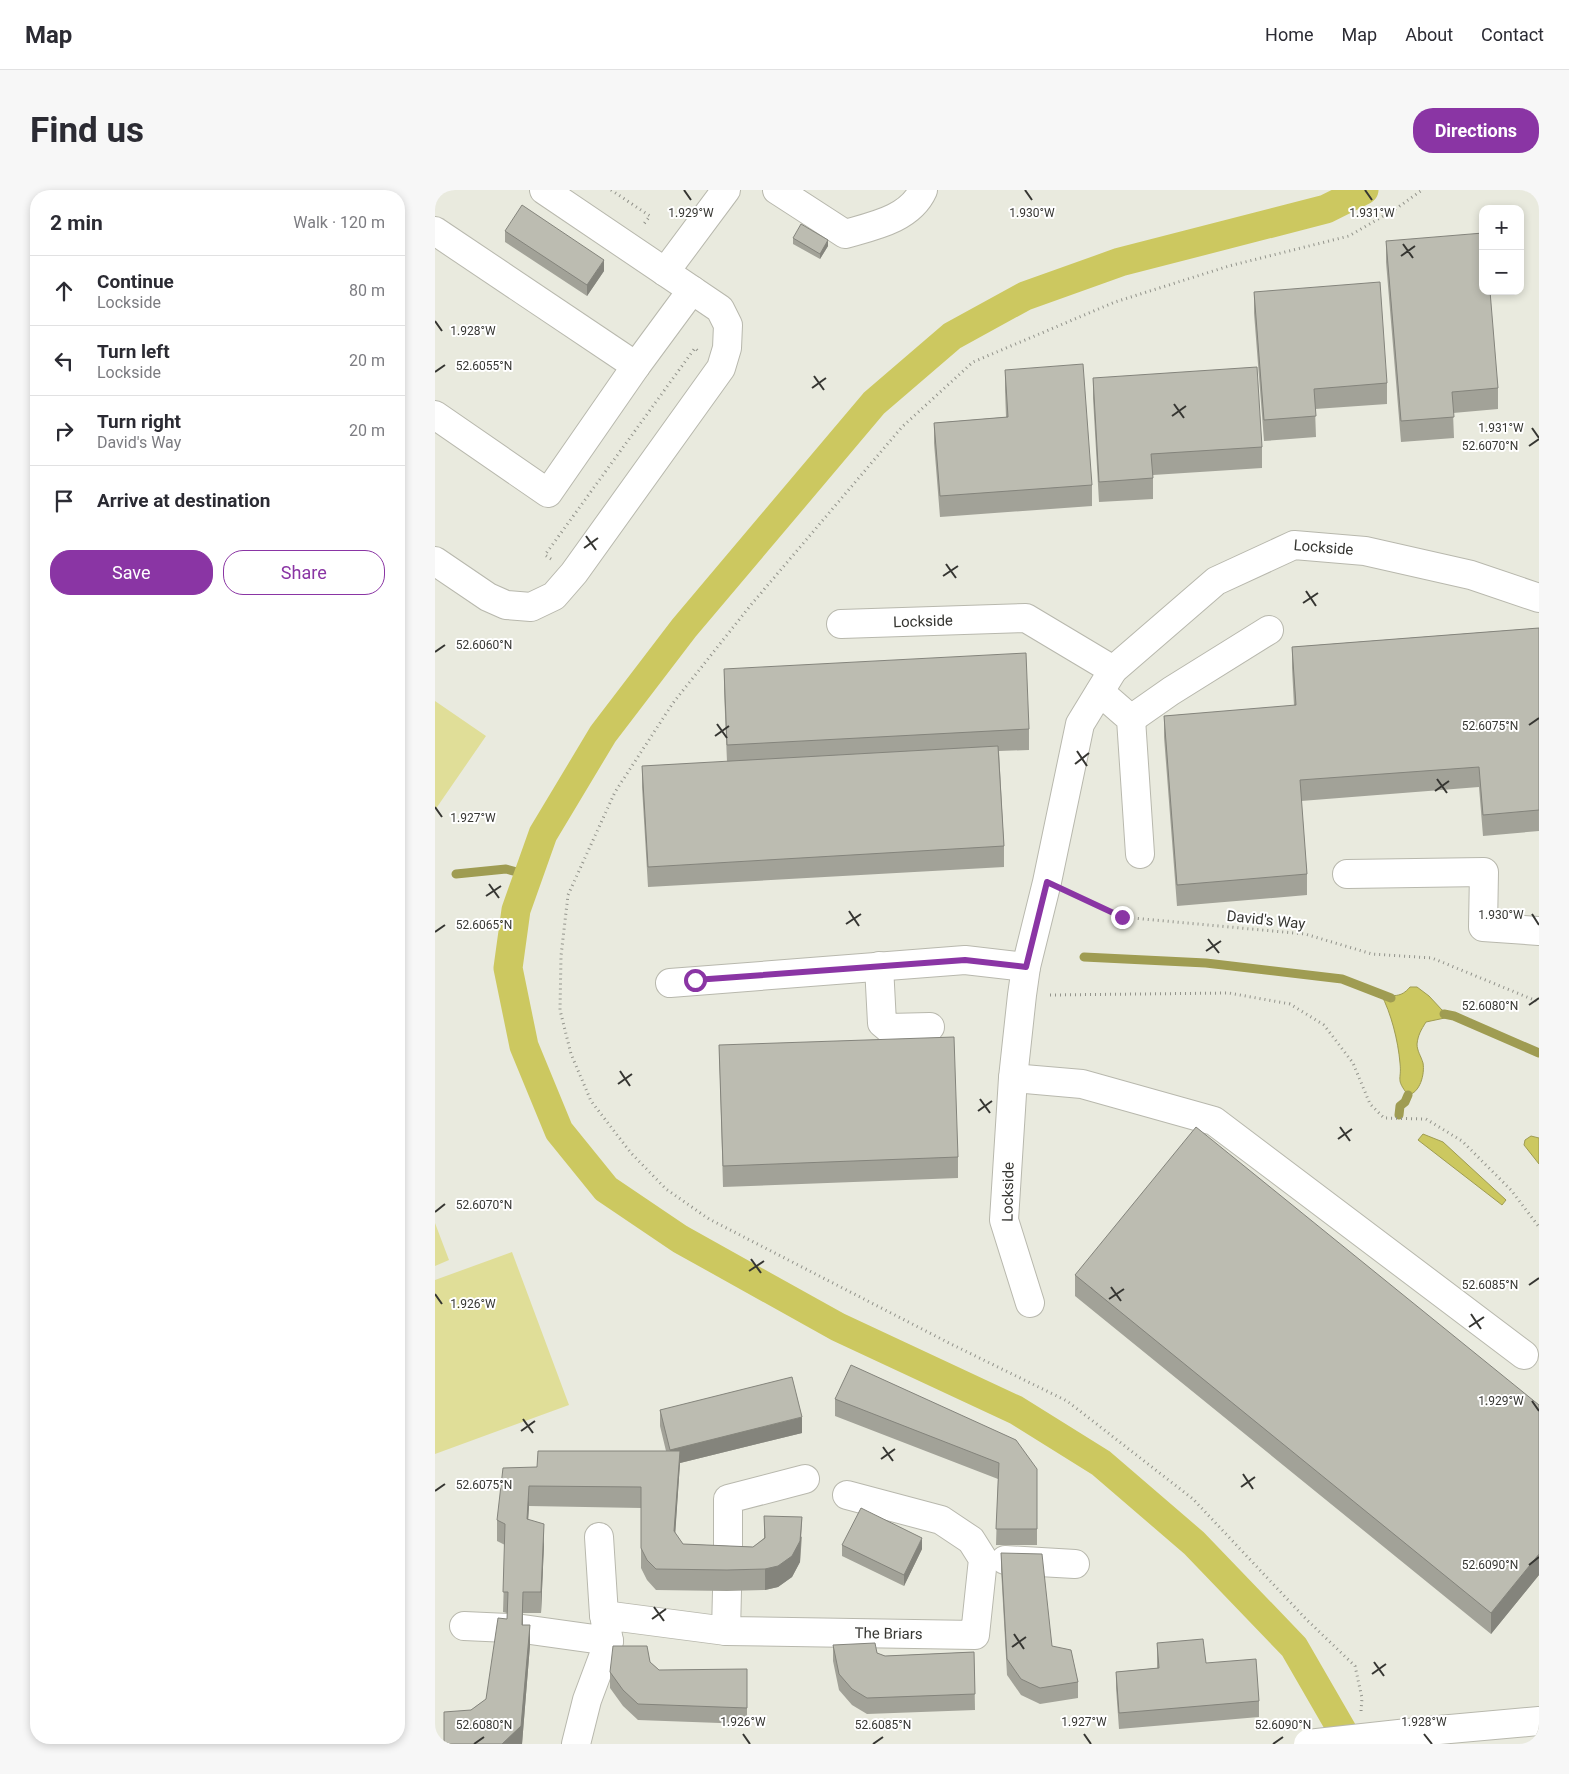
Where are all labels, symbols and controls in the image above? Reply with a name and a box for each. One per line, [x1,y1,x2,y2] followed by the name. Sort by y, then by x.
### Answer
[25,21,72,49] text: Map
[1265,24,1314,45] text: Home
[1342,24,1377,45] text: Map
[1405,24,1453,45] text: About
[1481,24,1544,45] text: Contact
[1413,108,1539,153] button: Directions
[30,110,144,151] text: Find us
[1479,205,1524,295] map controls
[1479,205,1524,250] button: +
[668,206,714,220] text: 1.929°W
[1009,206,1055,220] text: 1.930°W
[1349,206,1395,220] text: 1.931°W
[50,211,103,235] text: 2 min
[293,213,385,232] text: Walk · 120 m
[1479,250,1524,295] button: −
[97,270,174,293] text: Continue
[50,277,78,305] icon: ahead
[349,281,385,300] text: 80 m
[97,293,161,312] text: Lockside
[450,324,496,338] text: 1.928°W
[97,340,170,363] text: Turn left
[50,347,78,375] icon: left
[349,351,385,370] text: 20 m
[456,359,512,373] text: 52.6055°N
[97,363,161,382] text: Lockside
[97,410,181,433] text: Turn right
[50,417,78,445] icon: right
[349,421,385,440] text: 20 m
[1478,421,1524,435] text: 1.931°W
[97,433,181,452] text: David's Way
[1462,439,1518,453] text: 52.6070°N
[50,487,78,515] icon: arrive
[97,489,270,512] text: Arrive at destination
[1293,536,1354,559] street label: Lockside
[50,550,213,595] button: Save
[223,550,385,595] button: Share
[893,611,953,631] street label: Lockside
[456,638,512,652] text: 52.6060°N
[1462,719,1518,733] text: 52.6075°N
[450,811,496,825] text: 1.927°W
[1111,906,1134,929] route end
[1226,907,1306,933] street label: David's Way
[1478,908,1524,922] text: 1.930°W
[456,918,512,932] text: 52.6065°N
[684,969,707,992] route start
[1462,999,1518,1013] text: 52.6080°N
[998,1162,1018,1222] street label: Lockside
[456,1198,512,1212] text: 52.6070°N
[1462,1278,1518,1292] text: 52.6085°N
[450,1297,496,1311] text: 1.926°W
[1478,1394,1524,1408] text: 1.929°W
[456,1478,512,1492] text: 52.6075°N
[1462,1558,1518,1572] text: 52.6090°N
[854,1624,923,1643] street label: The Briars
[720,1715,766,1729] text: 1.926°W
[1061,1715,1107,1729] text: 1.927°W
[1401,1715,1447,1729] text: 1.928°W
[456,1718,512,1732] text: 52.6080°N
[855,1718,911,1732] text: 52.6085°N
[1255,1718,1311,1732] text: 52.6090°N

